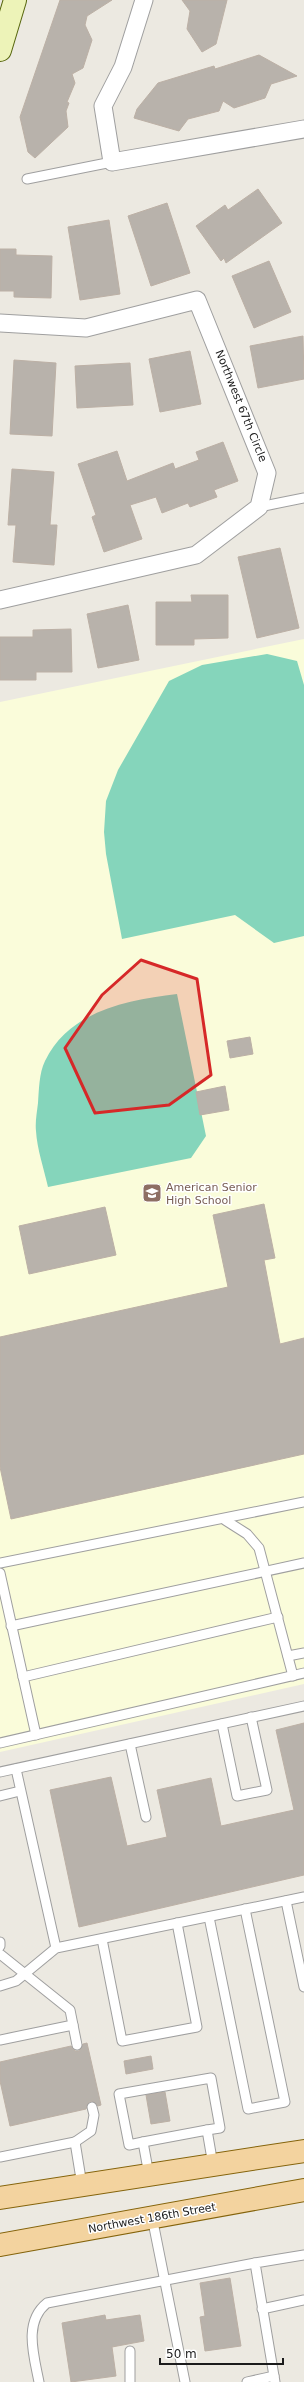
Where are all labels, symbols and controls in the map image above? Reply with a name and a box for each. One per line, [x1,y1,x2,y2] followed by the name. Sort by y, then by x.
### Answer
[213,348,270,464] street label: Northwest 67th Circle
[166,1181,257,1207] place label: American Senior High School
[141,1182,163,1204] school or university icon: American Senior High School
[87,2200,217,2236] street label: Northwest 186th Street
[160,2340,283,2366] scale bar
[166,2347,197,2361] text: 50 m

